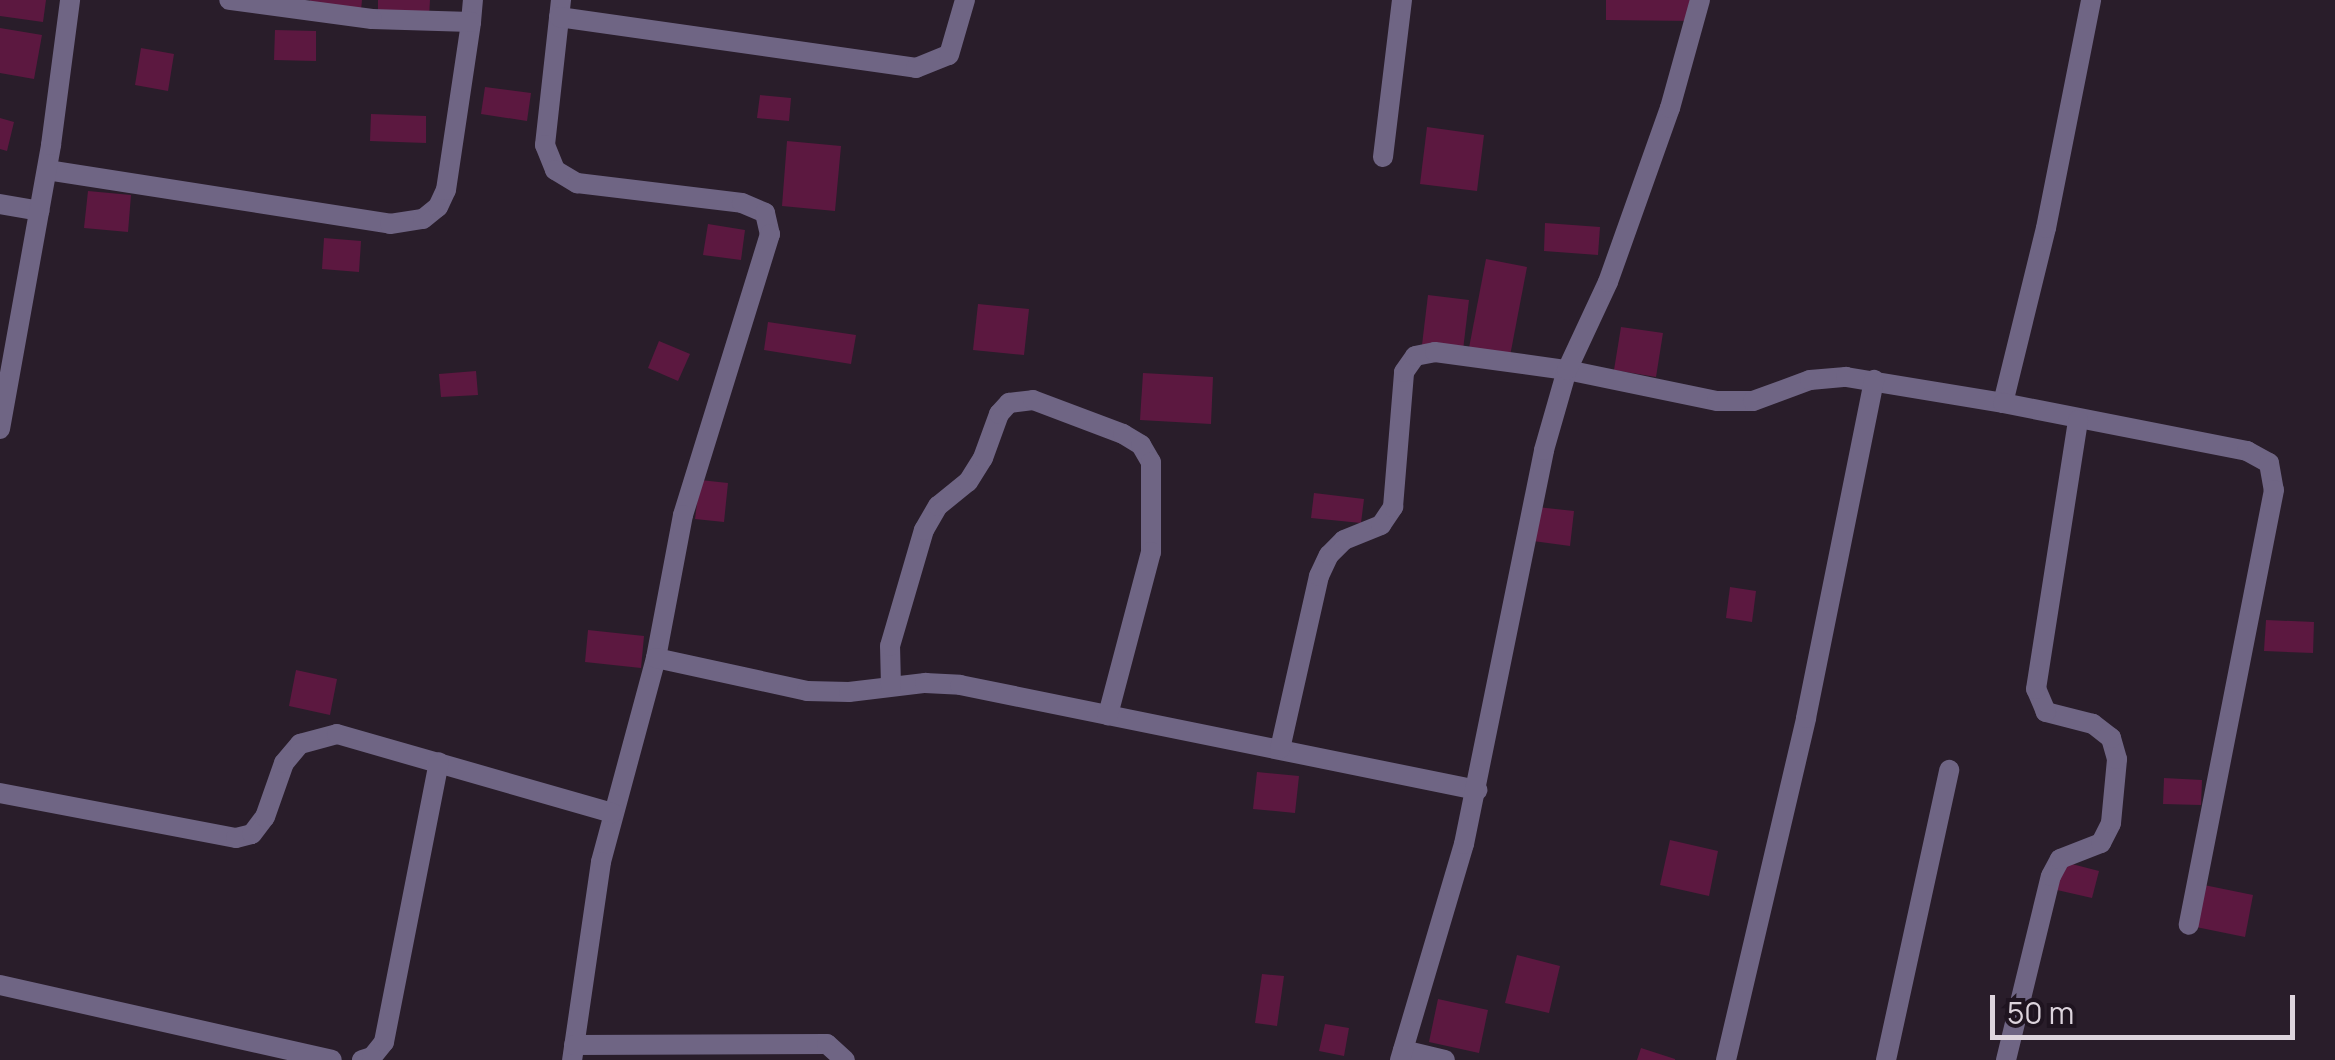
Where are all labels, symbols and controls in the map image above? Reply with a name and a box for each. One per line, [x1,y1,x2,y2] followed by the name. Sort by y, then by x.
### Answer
[1995,975,2300,1037] scale bar
[2007,992,2074,1033] text: 50 m

